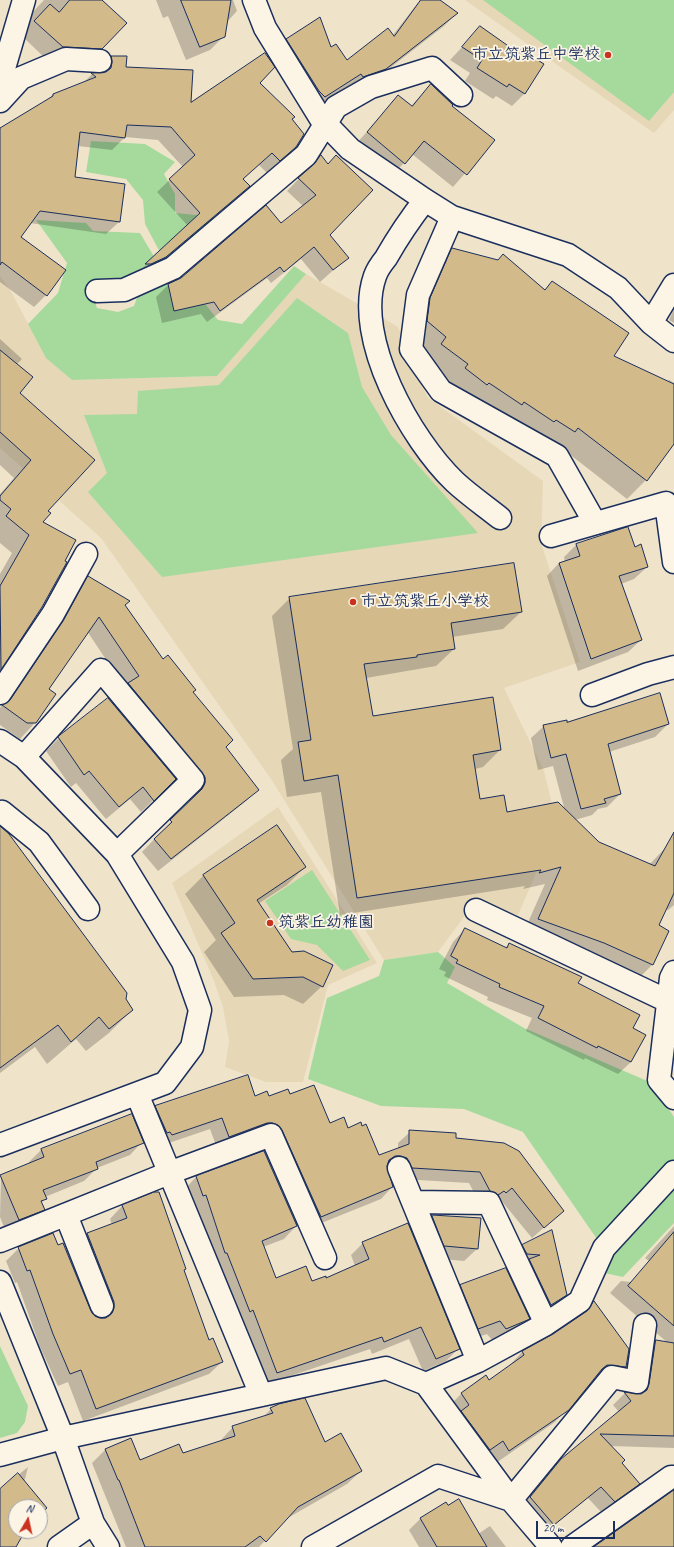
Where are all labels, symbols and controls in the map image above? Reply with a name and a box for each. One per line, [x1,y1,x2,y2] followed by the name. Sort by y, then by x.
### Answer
[472,45,600,65] place label: 市立筑紫丘中学校
[603,50,613,60] marker: 市立筑紫丘中学校
[361,592,489,612] place label: 市立筑紫丘小学校
[348,597,358,607] marker: 市立筑紫丘小学校
[278,913,374,933] place label: 筑紫丘幼稚園
[265,918,275,928] marker: 筑紫丘幼稚園
[8,1499,48,1539] north arrow
[25,1501,34,1516] text: N
[538,1513,617,1539] scale bar
[543,1520,563,1536] text: 20 m

